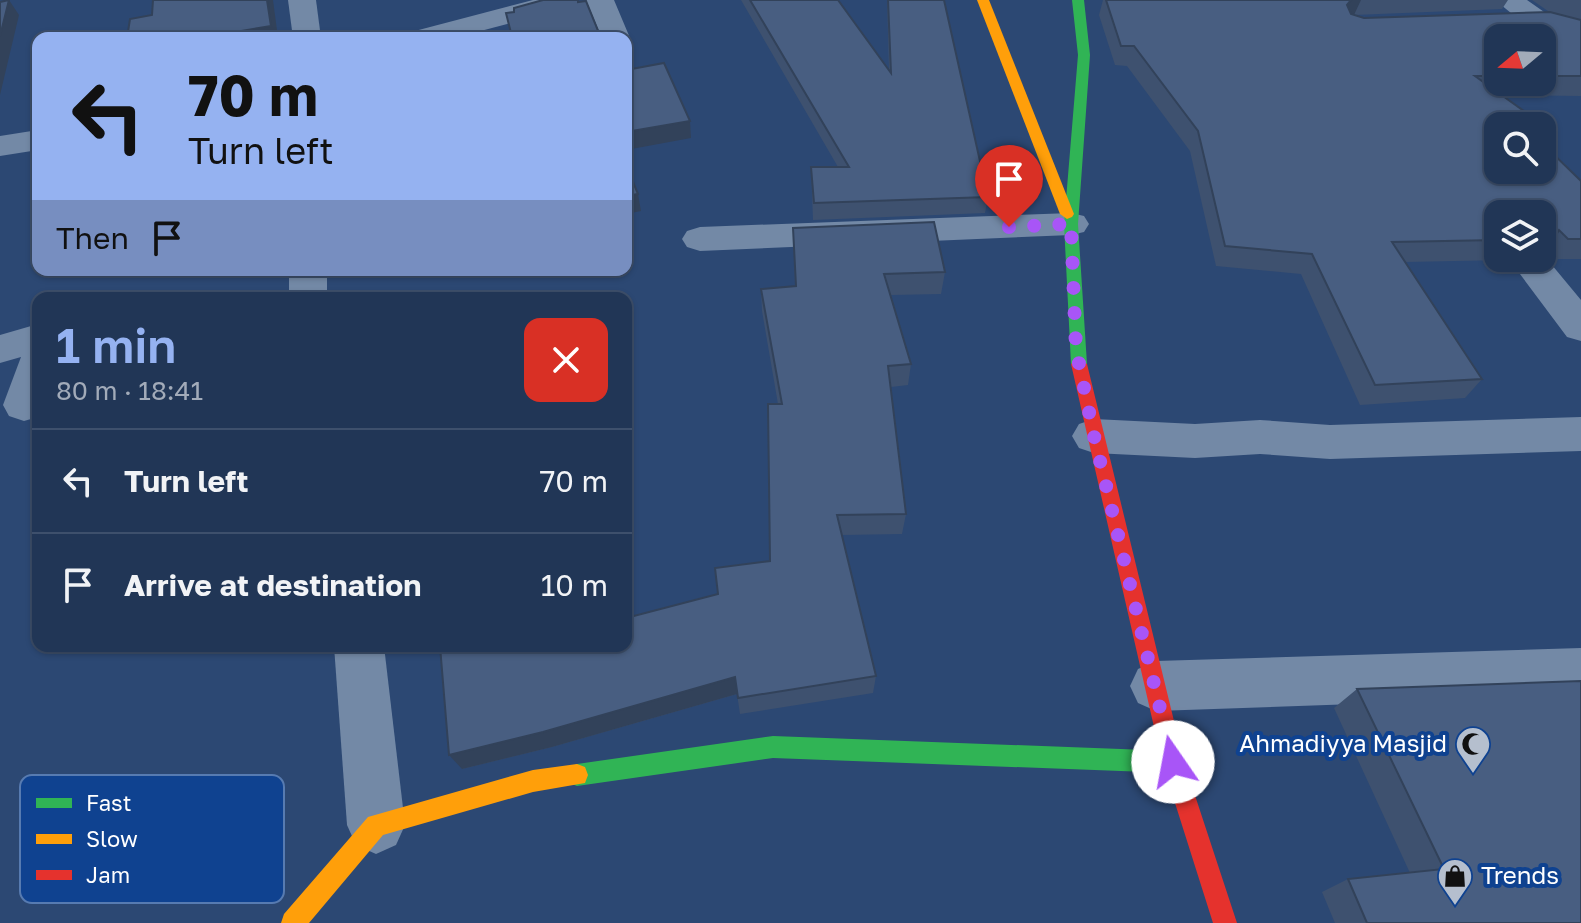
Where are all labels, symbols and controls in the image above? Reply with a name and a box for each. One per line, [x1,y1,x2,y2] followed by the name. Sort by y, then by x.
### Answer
[1484,24,1556,96] north arrow
[1484,24,1556,272] map controls
[188,61,318,128] text: 70 m
[56,64,160,168] icon: left
[1484,112,1556,184] button: search
[188,129,334,172] text: Turn left
[975,145,1043,227] pin
[987,157,1031,201] icon: arrive
[1484,200,1556,272] button: layers
[145,216,189,260] icon: arrive
[56,220,129,256] text: Then
[56,316,176,374] text: 1 min
[524,318,608,402] button: close
[56,375,203,406] text: 80 m · 18:41
[56,459,100,503] icon: left
[124,463,249,499] text: Turn left
[539,463,608,499] text: 70 m
[56,563,100,607] icon: arrive
[124,567,421,603] text: Arrive at destination
[541,567,608,603] text: 10 m
[1131,720,1215,804] position arrow
[1454,725,1492,775] mosque icon: Ahmadiyya Masjid
[1239,728,1447,757] place label: Ahmadiyya Masjid
[20,775,284,903] legend
[86,789,132,816] text: Fast
[86,825,138,852] text: Slow
[1436,857,1474,907] shop icon: Trends
[1481,860,1559,889] place label: Trends
[86,861,130,888] text: Jam

